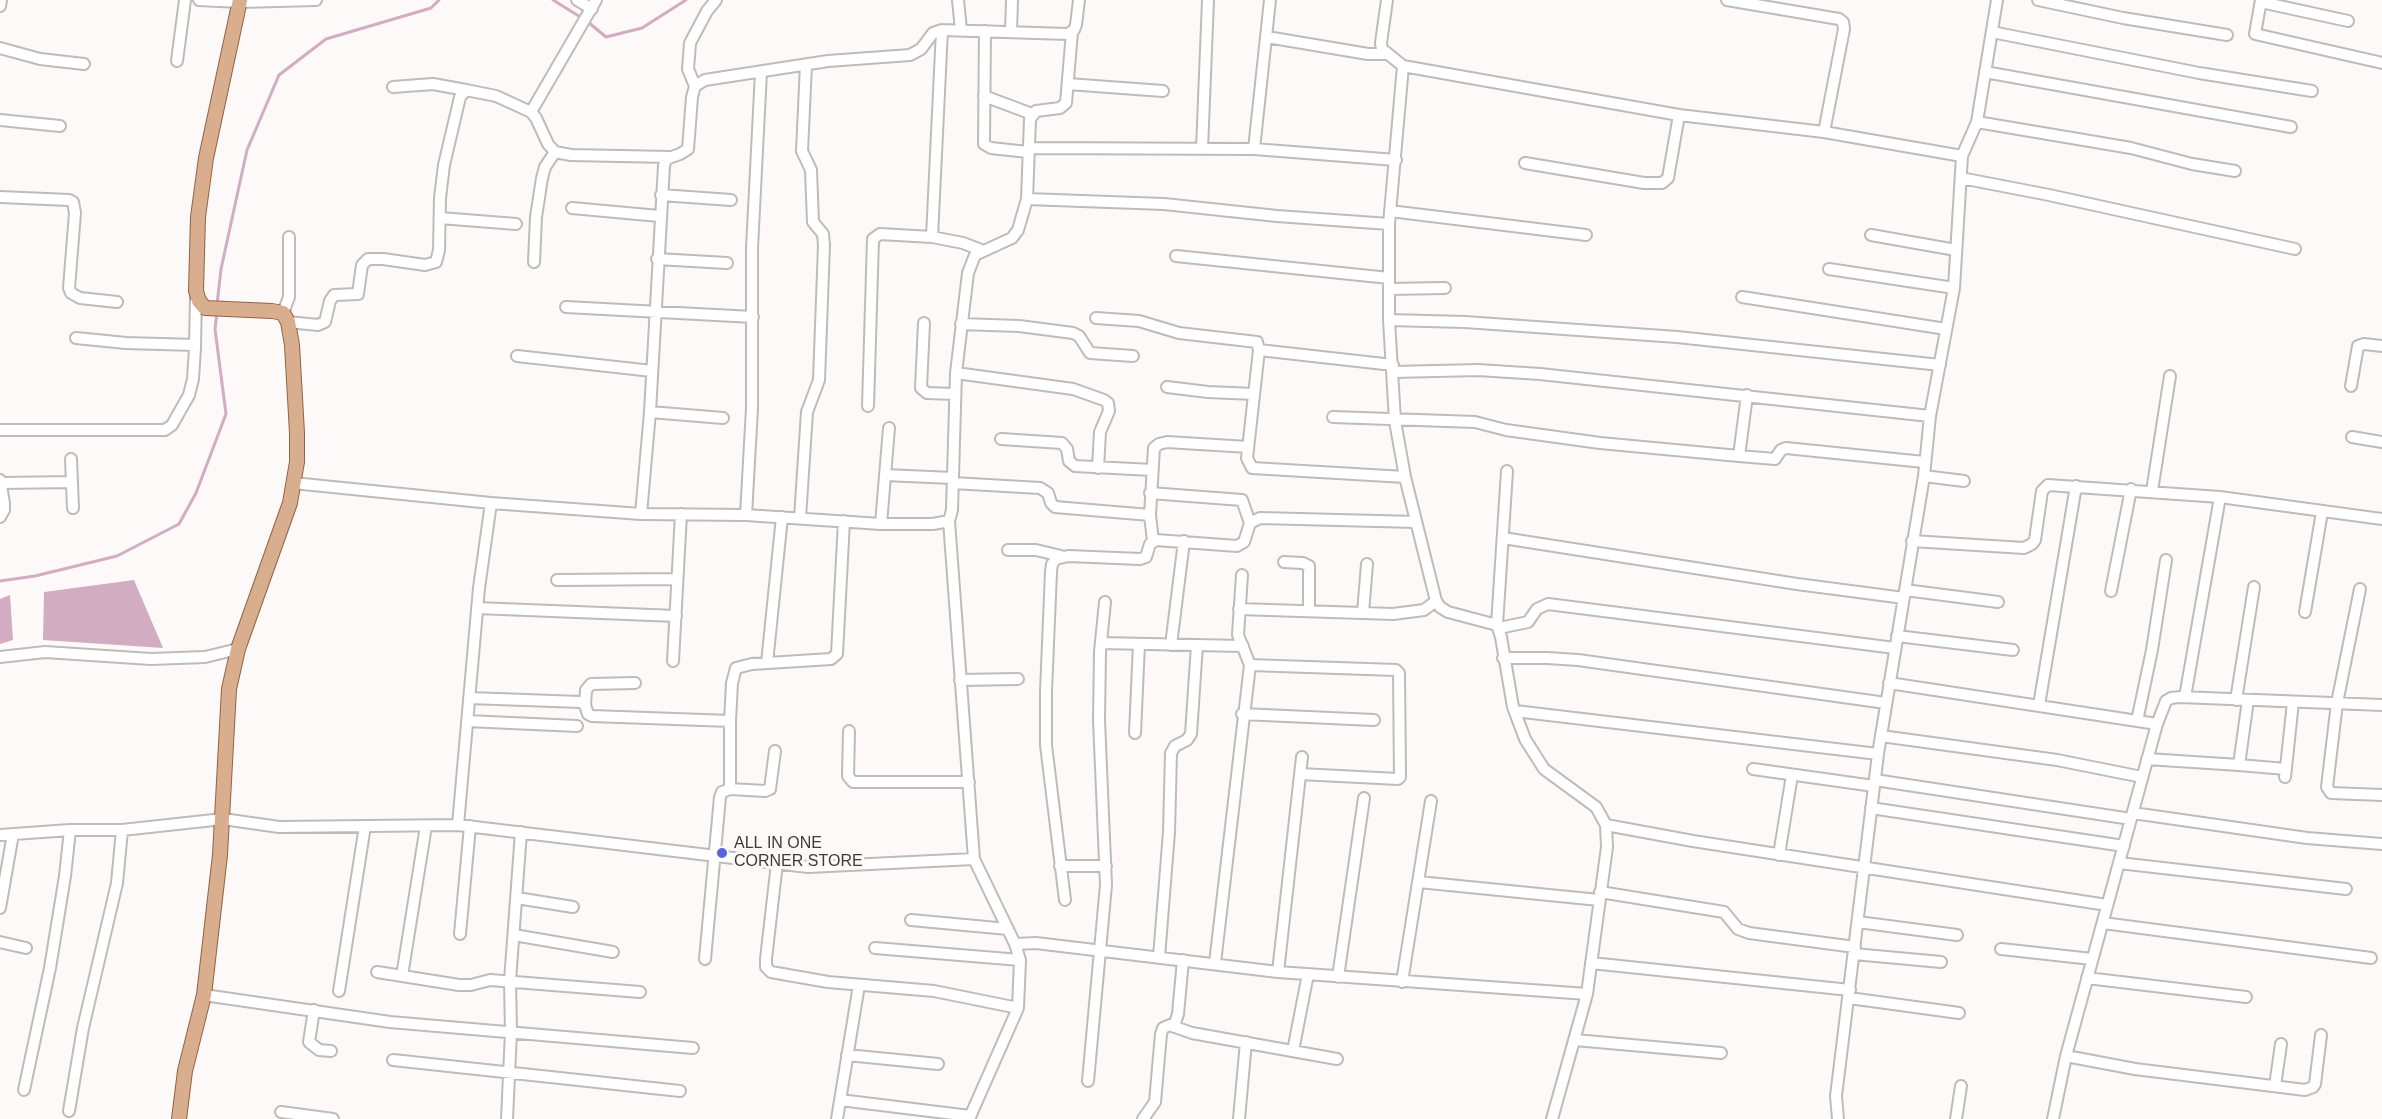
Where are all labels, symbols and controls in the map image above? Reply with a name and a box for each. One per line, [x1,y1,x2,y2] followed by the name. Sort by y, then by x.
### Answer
[734,834,863,872] place label: ALL IN ONE CORNER STORE
[715,846,729,860] marker: ALL IN ONE CORNER STORE

